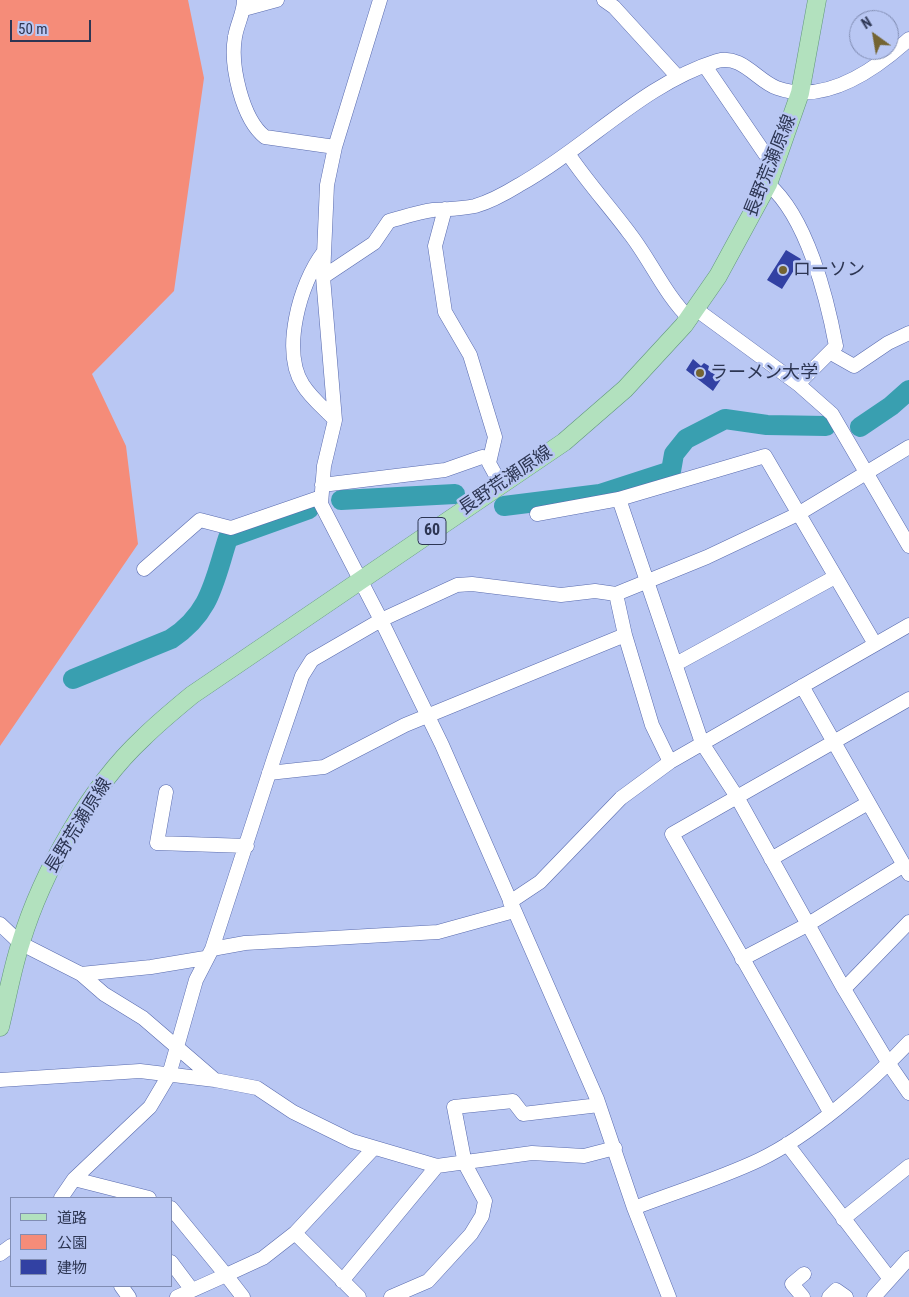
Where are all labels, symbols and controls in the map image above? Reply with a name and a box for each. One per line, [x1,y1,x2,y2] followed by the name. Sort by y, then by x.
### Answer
[12,10,94,42] scale bar
[849,10,899,60] north arrow
[859,14,874,32] text: N
[18,20,48,38] text: 50 m
[741,112,801,220] street label: 長野荒瀬原線
[793,259,865,281] place label: ローソン
[777,264,789,276] marker: ローソン
[710,362,818,384] place label: ラーメン大学
[694,367,706,379] marker: ラーメン大学
[455,442,557,520] street label: 長野荒瀬原線
[418,518,446,544] road number: 60
[41,774,117,878] street label: 長野荒瀬原線
[10,1197,172,1287] legend
[57,1209,87,1227] text: 道路
[57,1234,87,1252] text: 公園
[57,1259,87,1277] text: 建物

